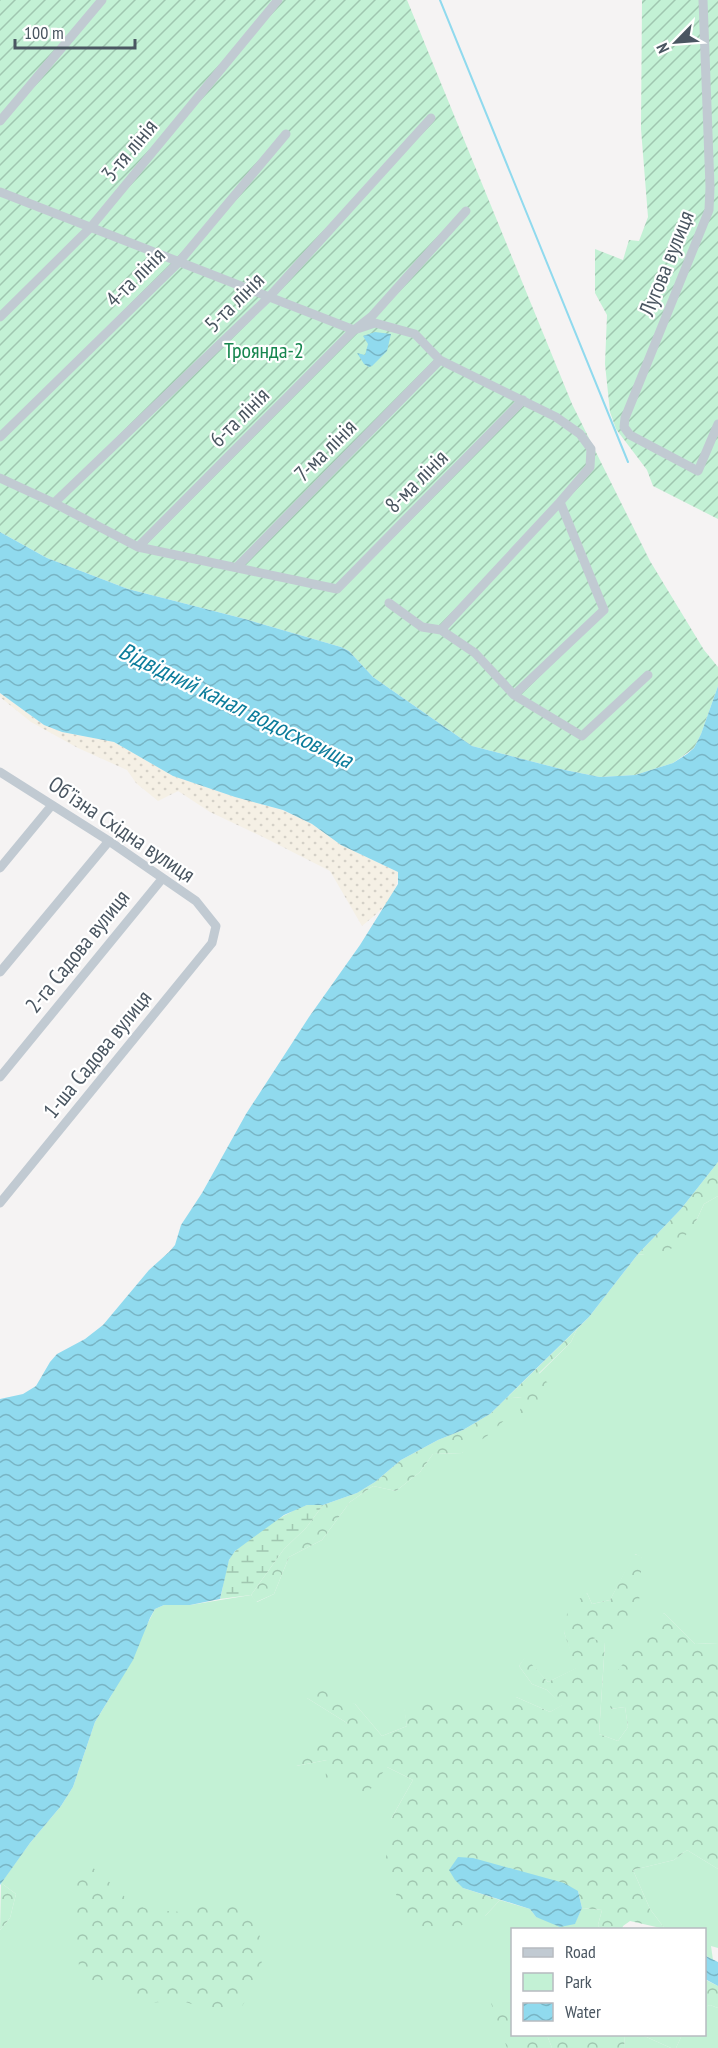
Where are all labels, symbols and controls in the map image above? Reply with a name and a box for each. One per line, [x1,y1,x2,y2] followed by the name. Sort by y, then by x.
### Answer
[15,12,135,50] scale bar
[646,12,706,72] north arrow
[24,21,64,44] text: 100 m
[652,40,673,56] text: N
[95,113,163,187] street label: 3-тя лінія
[632,206,700,321] street label: Лугова вулиця
[99,241,171,313] street label: 4-та лінія
[198,266,270,338] street label: 5-та лінія
[224,336,304,364] park label: Троянда-2
[203,381,275,453] street label: 6-та лінія
[288,413,362,487] street label: 7-ма лінія
[379,444,453,518] street label: 8-ма лінія
[114,635,359,776] water label: Відвідний канал водосховища
[43,770,201,888] street label: Обʼїзна Східна вулиця
[19,884,135,1018] street label: 2-га Садова вулиця
[37,984,157,1124] street label: 1-ша Садова вулиця
[511,1928,706,2036] legend
[565,1940,596,1963] text: Road
[565,1970,592,1993] text: Park
[565,2000,601,2023] text: Water

